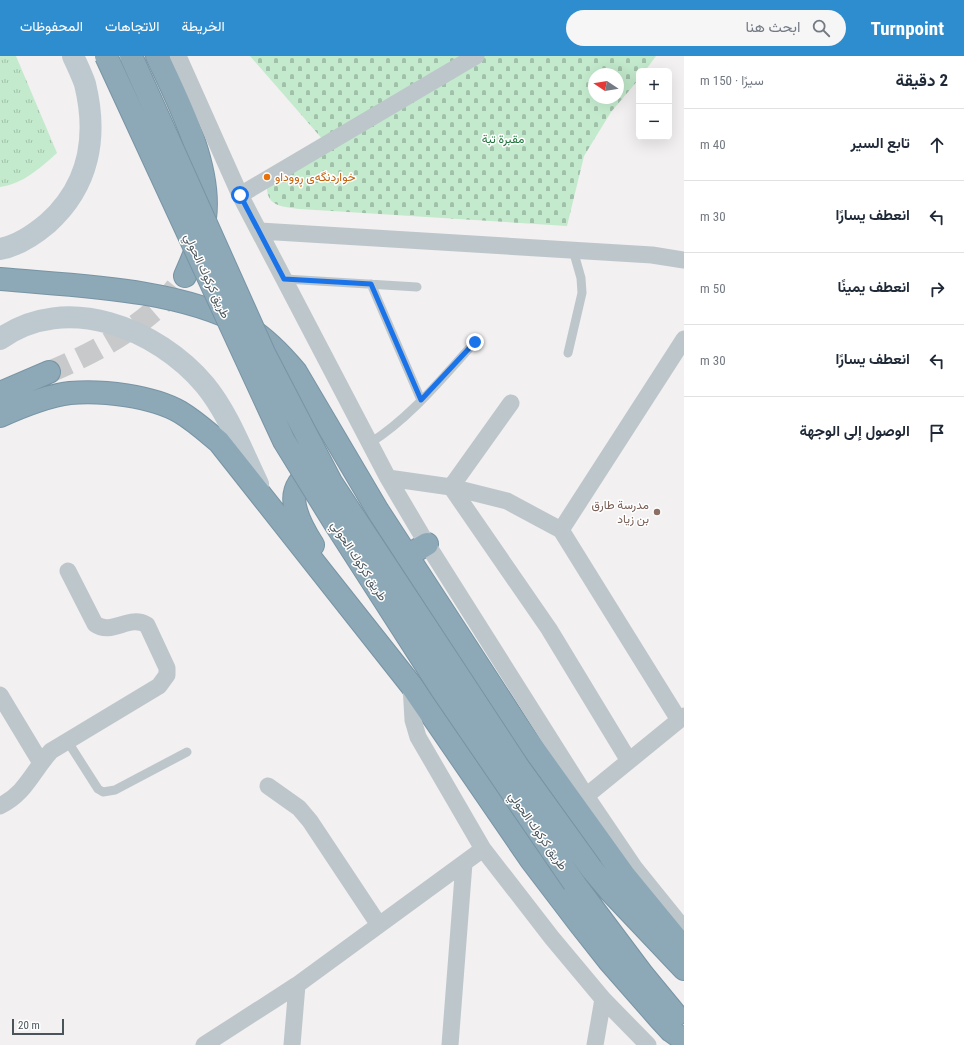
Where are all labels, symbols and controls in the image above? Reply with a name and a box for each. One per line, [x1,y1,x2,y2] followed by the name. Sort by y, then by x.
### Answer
[566,10,846,46] search box
[810,17,832,39] icon: search
[870,17,944,40] text: Turnpoint
[20,18,83,34] text: المحفوظات
[105,18,159,34] text: الاتجاهات
[181,18,225,34] text: الخريطة
[746,18,800,36] text: ابحث هنا
[588,68,624,104] north arrow
[636,68,672,140] map controls
[636,68,672,104] button: +
[895,70,948,90] text: 2 دقيقة
[700,73,764,88] text: سيرًا · 150 m
[636,104,672,140] button: −
[482,132,524,147] park label: مقبرة تبة
[851,134,910,152] text: تابع السير
[926,134,948,156] icon: ahead
[700,137,726,152] text: 40 m
[275,170,356,187] place label: خواردنگەی ڕووداو
[262,172,272,182] marker: خواردنگەی ڕووداو
[231,186,249,204] route start
[836,206,910,224] text: انعطف يسارًا
[926,206,948,228] icon: left
[700,209,726,224] text: 30 m
[178,231,233,322] street label: طريق كركوك الحولي
[837,278,910,296] text: انعطف يمينًا
[926,278,948,300] icon: right
[700,281,726,296] text: 50 m
[466,333,484,351] route end
[836,350,910,368] text: انعطف يسارًا
[926,350,948,372] icon: left
[700,353,726,368] text: 30 m
[799,422,910,440] text: الوصول إلى الوجهة
[926,422,948,444] icon: arrive
[592,498,649,527] place label: مدرسة طارق بن زياد
[652,507,662,517] marker: مدرسة طارق بن زياد
[326,519,390,605] street label: طريق كركوك الحولي
[503,789,570,875] street label: طريق كركوك الحولي
[12,1017,64,1036] scale bar
[18,1019,40,1032] text: 20 m

